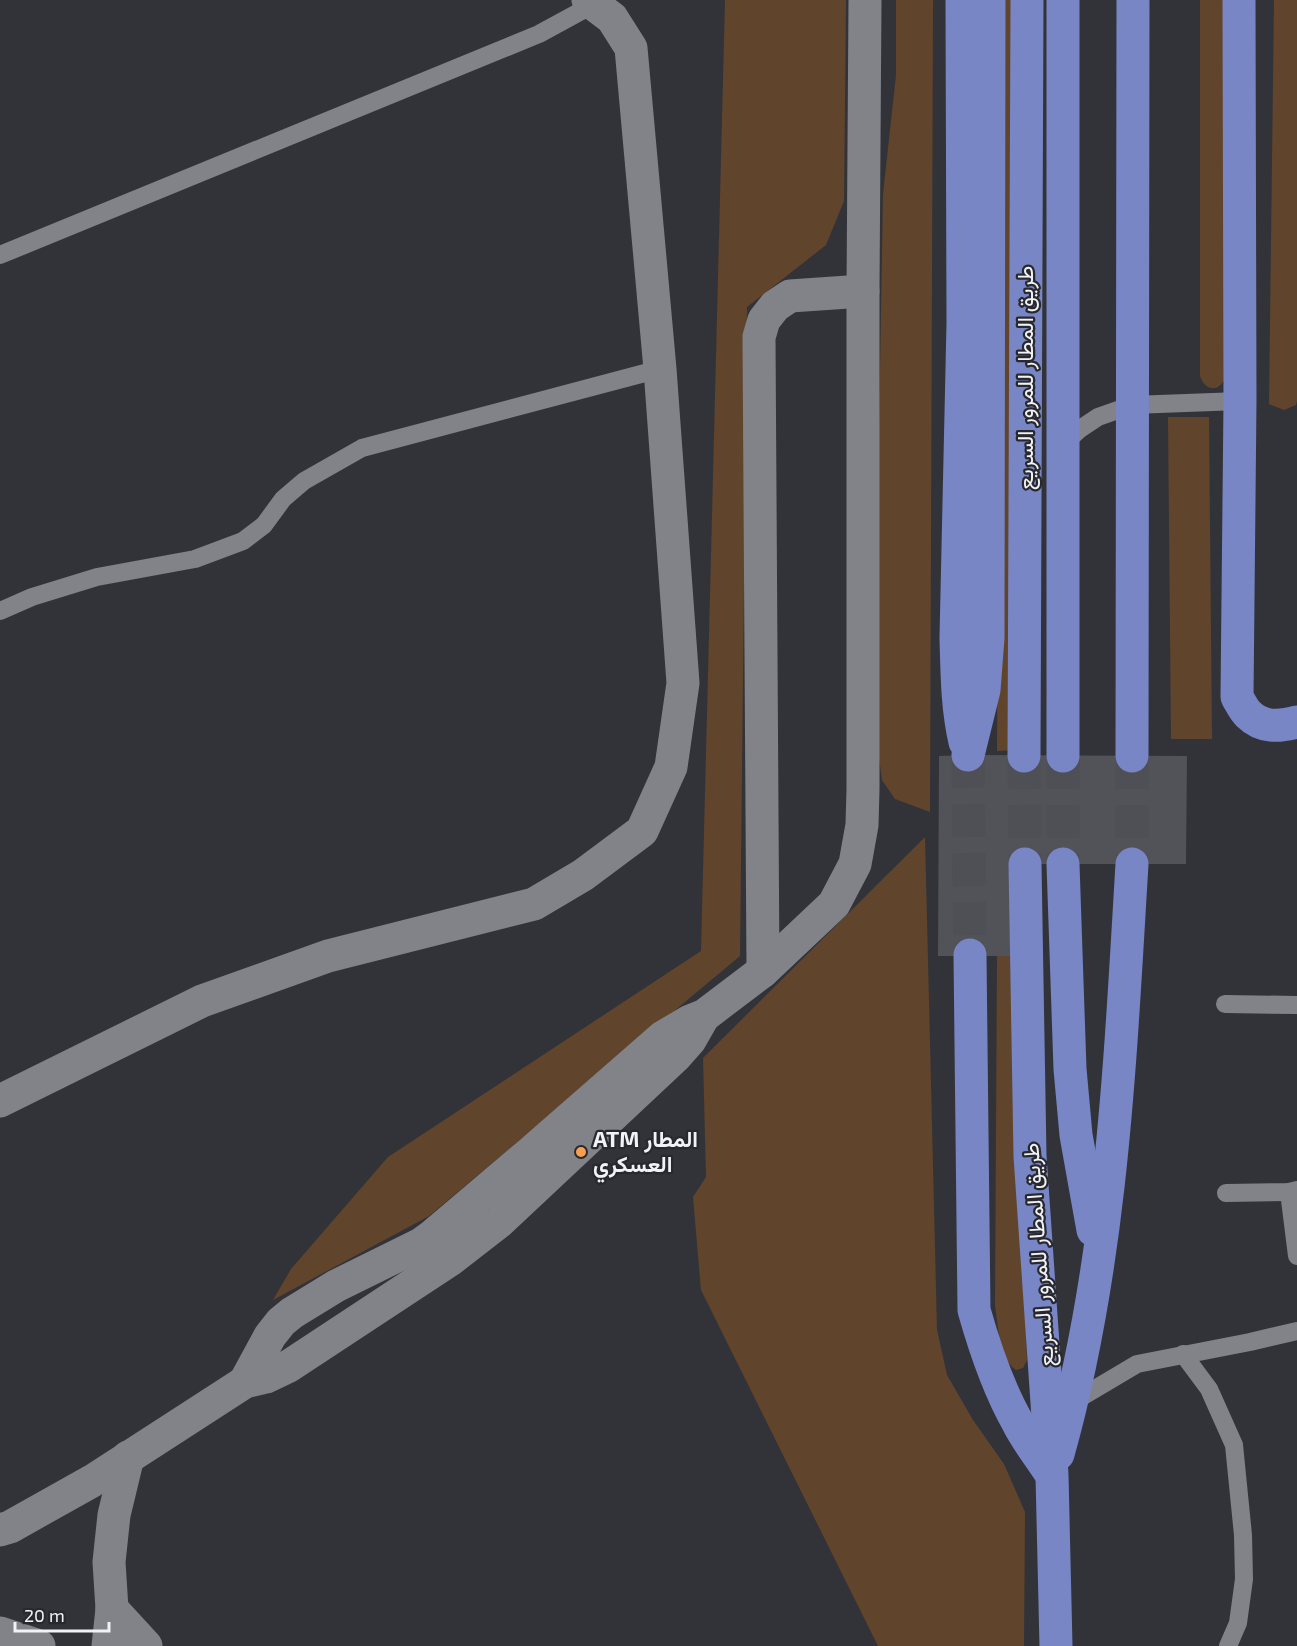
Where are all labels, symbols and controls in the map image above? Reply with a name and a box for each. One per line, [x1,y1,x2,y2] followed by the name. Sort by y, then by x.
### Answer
[1011,266,1040,490] street label: طريق المطار للمرور السريع
[593,1125,698,1183] place label: ATM المطار العسكري
[1016,1142,1061,1368] street label: طريق المطار للمرور السريع
[574,1145,588,1159] marker: ATM المطار العسكري
[15,1595,110,1633] scale bar
[24,1604,65,1626] text: 20 m

